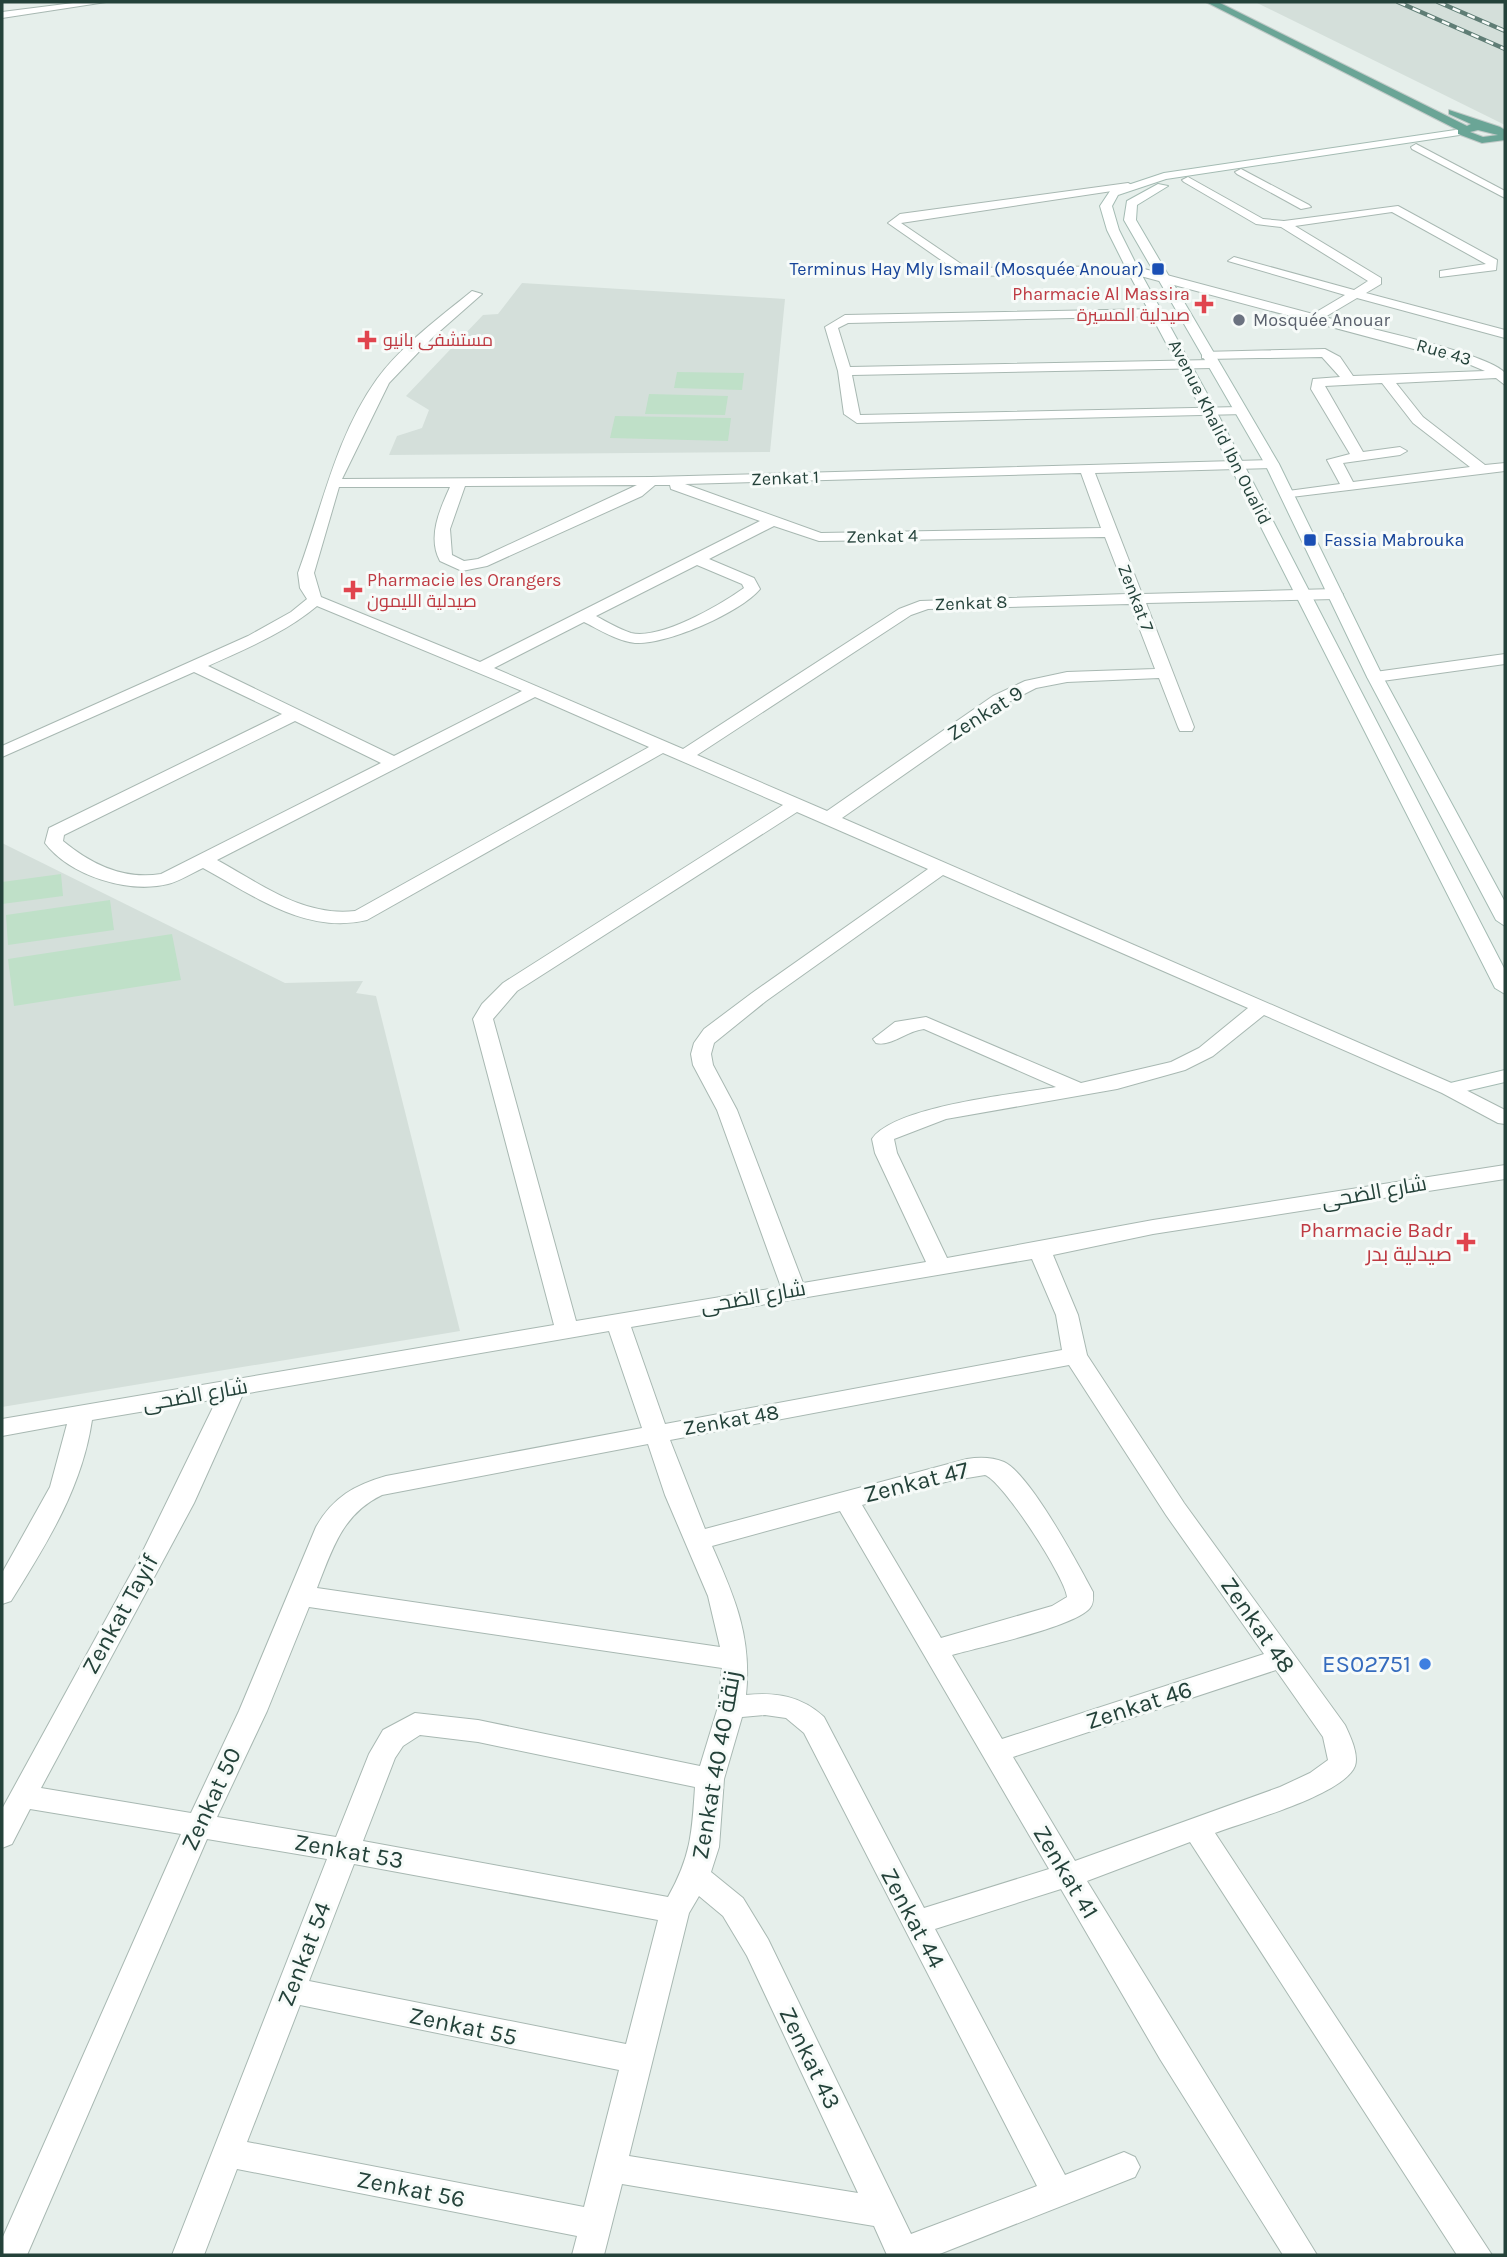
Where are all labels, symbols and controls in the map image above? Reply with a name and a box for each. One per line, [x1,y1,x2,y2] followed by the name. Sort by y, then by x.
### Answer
[790,258,1144,280] place label: Terminus Hay Mly Ismail (Mosquée Anouar)
[1150,261,1166,277] marker: Terminus Hay Mly Ismail (Mosquée Anouar)
[1012,283,1190,326] place label: Pharmacie Al Massira صيدلية المسيرة
[1196,296,1212,312] marker: Pharmacie Al Massira صيدلية المسيرة
[1253,309,1391,331] place label: Mosquée Anouar
[1231,312,1247,328] marker: Mosquée Anouar
[383,329,493,351] place label: مستشفى بانيو
[357,330,377,350] marker: مستشفى بانيو
[1414,334,1474,370] street label: Rue 43
[1164,336,1276,528] street label: Avenue Khalid Ibn Oualid
[751,466,819,490] street label: Zenkat 1
[846,524,918,548] street label: Zenkat 4
[1324,529,1465,551] place label: Fassia Mabrouka
[1302,532,1318,548] marker: Fassia Mabrouka
[1113,561,1159,635] street label: Zenkat 7
[367,569,561,612] place label: Pharmacie les Orangers صيدلية الليمون
[345,582,361,598] marker: Pharmacie les Orangers صيدلية الليمون
[934,591,1008,615] street label: Zenkat 8
[943,680,1027,746] street label: Zenkat 9
[1320,1171,1429,1215] street label: شارع الضحى
[1300,1218,1452,1266] place label: Pharmacie Badr صيدلية بدر
[1458,1234,1474,1250] marker: Pharmacie Badr صيدلية بدر
[699,1276,808,1320] street label: شارع الضحى
[141,1374,250,1418] street label: شارع الضحى
[681,1400,781,1440] street label: Zenkat 48
[861,1455,971,1509] street label: Zenkat 47
[76,1549,165,1679] street label: Zenkat Tayif
[1215,1572,1301,1678] street label: Zenkat 48
[1322,1650,1411,1678] place label: ES02751
[1417,1656,1433,1672] marker: ES02751
[686,1668,746,1862] street label: Zenkat 40 زنقة 40
[1083,1675,1195,1735] street label: Zenkat 46
[175,1743,247,1855] street label: Zenkat 50
[1027,1820,1105,1924] street label: Zenkat 41
[292,1828,406,1874] street label: Zenkat 53
[875,1863,951,1973] street label: Zenkat 44
[271,1898,337,2010] street label: Zenkat 54
[407,2001,519,2051] street label: Zenkat 55
[773,2002,847,2114] street label: Zenkat 43
[354,2165,468,2213] street label: Zenkat 56

